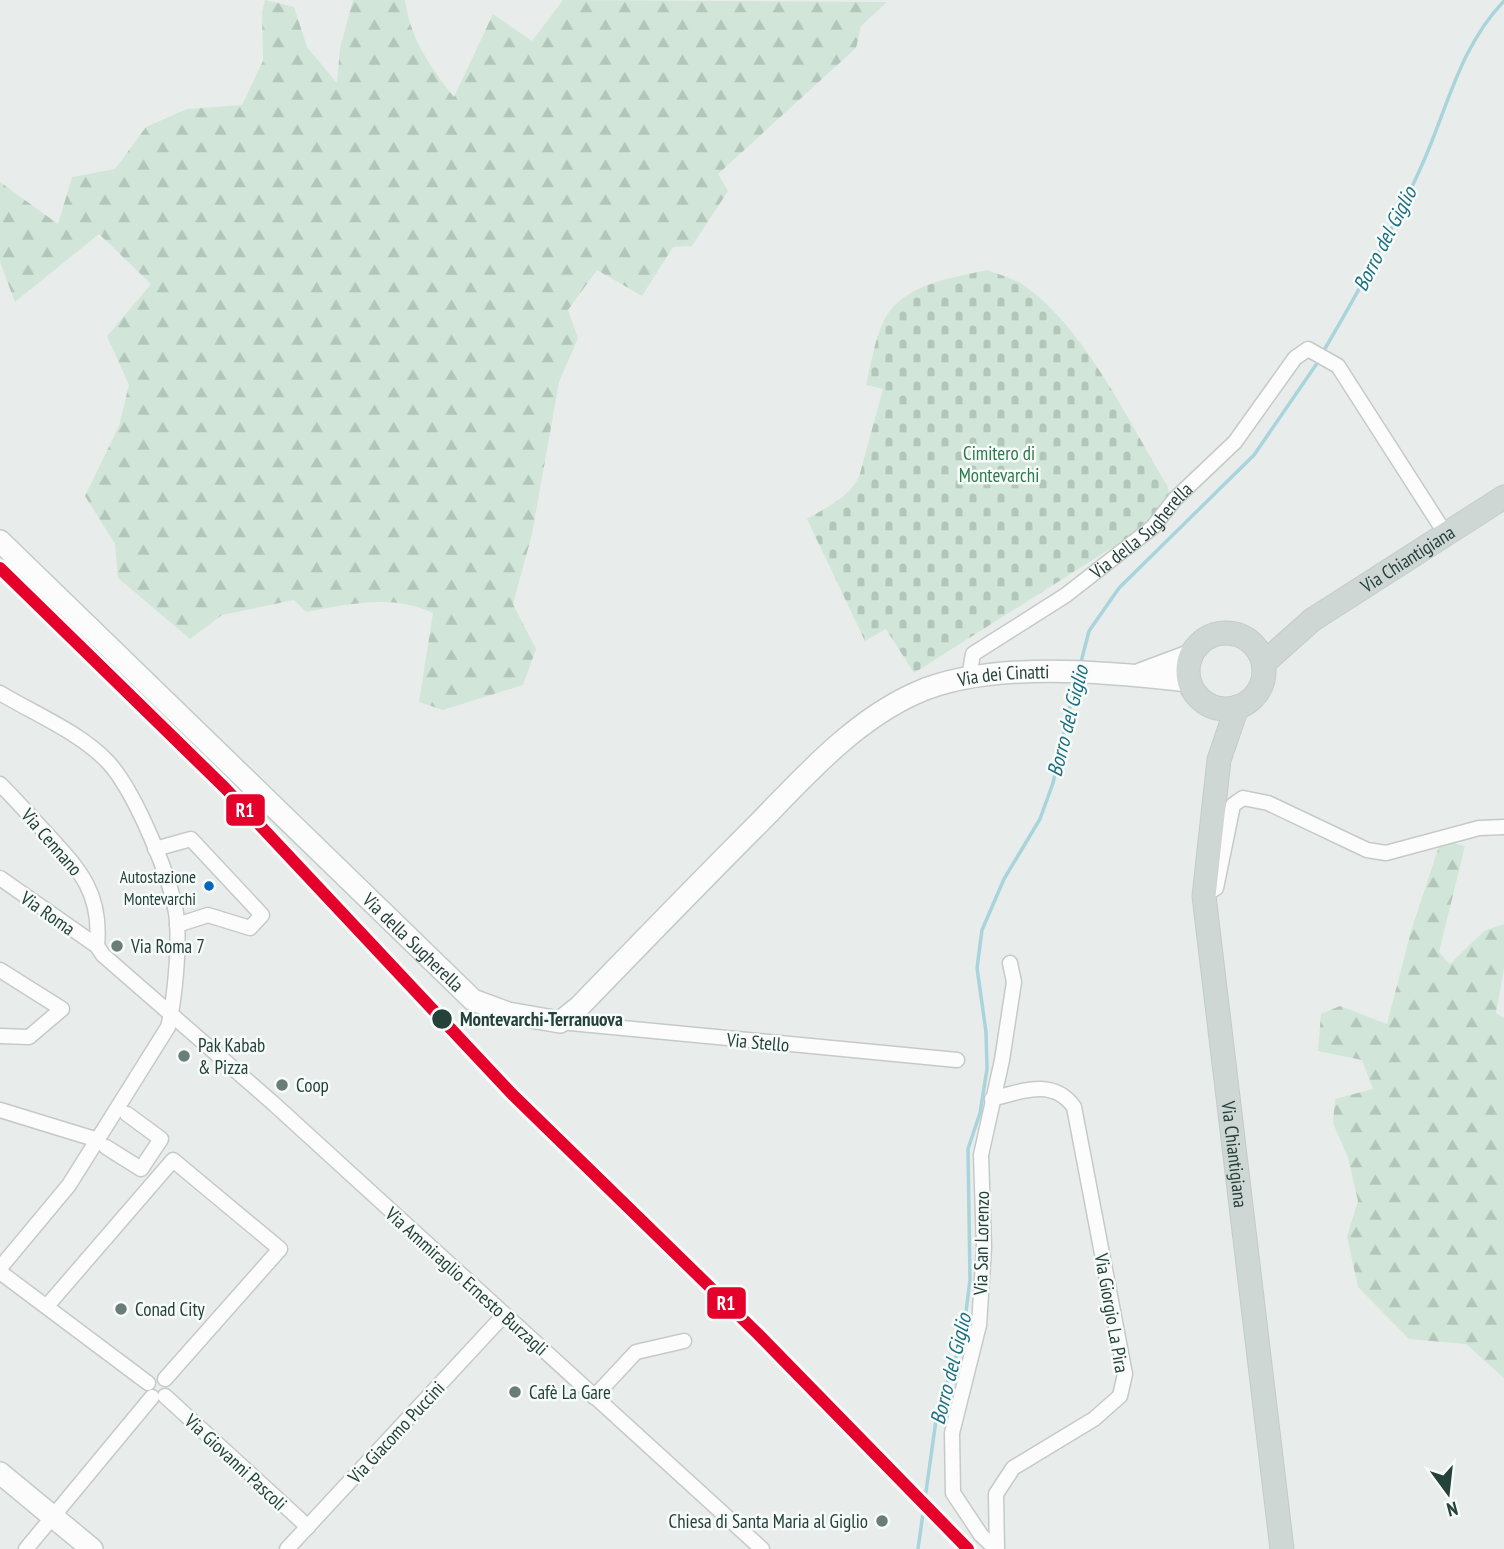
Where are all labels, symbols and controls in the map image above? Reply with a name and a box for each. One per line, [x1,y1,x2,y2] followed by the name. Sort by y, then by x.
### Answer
[1347,180,1423,296] water label: Borro del Giglio
[959,441,1039,487] park label: Cimitero di Montevarchi
[1084,477,1197,584] street label: Via della Sugherella
[1355,520,1459,598] street label: Via Chiantigiana
[954,659,1049,692] street label: Via dei Cinatti
[1041,661,1095,779] water label: Borro del Giglio
[225,793,266,827] line badge: R1
[236,798,254,822] text: R1
[16,803,88,881] street label: Via Cennano
[120,866,196,910] place label: Autostazione Montevarchi
[202,879,216,893] marker: Autostazione Montevarchi
[15,885,80,940] street label: Via Roma
[357,887,469,997] street label: Via della Sugherella
[130,934,205,958] place label: Via Roma 7
[109,938,125,954] marker: Via Roma 7
[430,1007,454,1031] marker: Montevarchi-Terranuova
[460,1007,623,1031] place label: Montevarchi-Terranuova
[725,1027,790,1057] street label: Via Stello
[198,1033,265,1079] place label: Pak Kabab & Pizza
[176,1048,192,1064] marker: Pak Kabab & Pizza
[296,1073,329,1097] place label: Coop
[274,1077,290,1093] marker: Coop
[1216,1099,1253,1209] street label: Via Chiantigiana
[968,1191,994,1296] street label: Via San Lorenzo
[380,1201,553,1360] street label: Via Ammiraglio Ernesto Burzagli
[1090,1250,1134,1375] street label: Via Giorgio La Pira
[706,1286,747,1320] line badge: R1
[717,1291,735,1315] text: R1
[135,1297,206,1321] place label: Conad City
[113,1301,129,1317] marker: Conad City
[924,1309,978,1427] water label: Borro del Giglio
[342,1376,449,1489] street label: Via Giacomo Puccini
[529,1380,611,1404] place label: Cafè La Gare
[507,1384,523,1400] marker: Cafè La Gare
[179,1408,292,1515] street label: Via Giovanni Pascoli
[1413,1458,1483,1528] north arrow
[1444,1497,1460,1522] text: N
[668,1509,868,1533] place label: Chiesa di Santa Maria al Giglio
[874,1513,890,1529] marker: Chiesa di Santa Maria al Giglio

